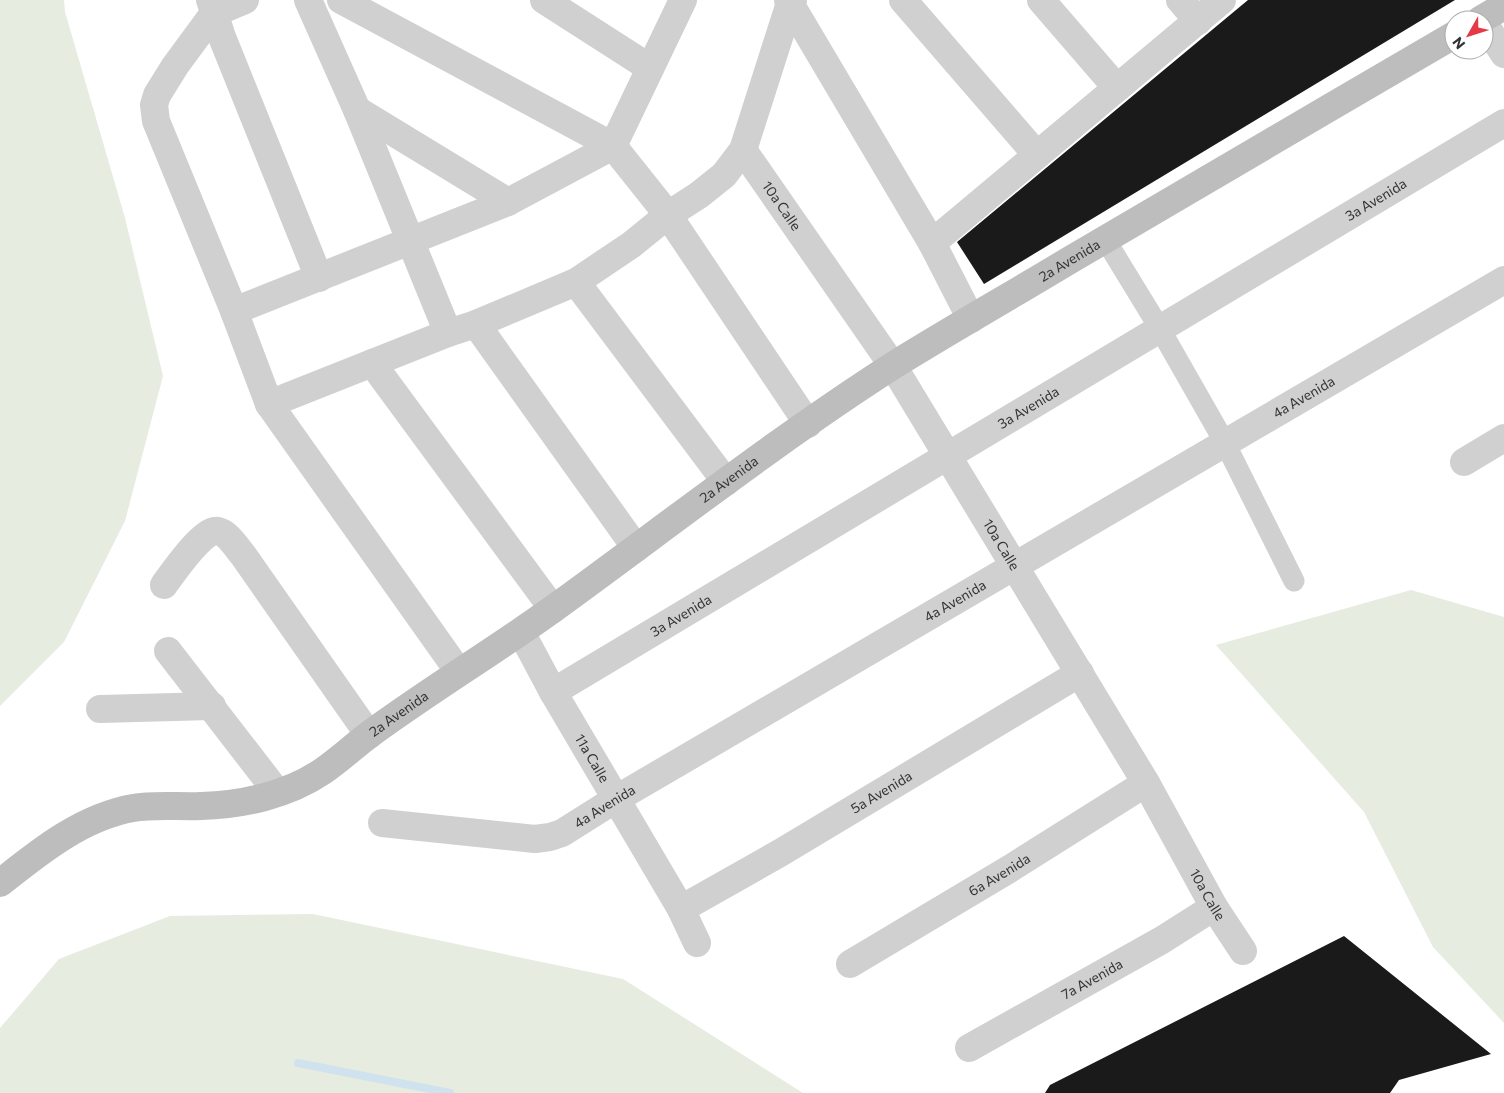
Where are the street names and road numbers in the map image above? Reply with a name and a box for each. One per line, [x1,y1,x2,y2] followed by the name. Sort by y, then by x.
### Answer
[1342,174,1409,224] street label: 3a Avenida
[759,177,805,234] street label: 10a Calle
[1036,235,1103,285] street label: 2a Avenida
[1269,372,1338,421] street label: 4a Avenida
[994,382,1062,432] street label: 3a Avenida
[696,452,761,506] street label: 2a Avenida
[980,516,1024,573] street label: 10a Calle
[921,576,989,625] street label: 4a Avenida
[647,590,714,640] street label: 3a Avenida
[366,687,431,740] street label: 2a Avenida
[572,731,613,785] street label: 11a Calle
[847,767,915,817] street label: 5a Avenida
[571,781,638,831] street label: 4a Avenida
[965,849,1033,899] street label: 6a Avenida
[1187,865,1229,923] street label: 10a Calle
[1058,955,1125,1003] street label: 7a Avenida

